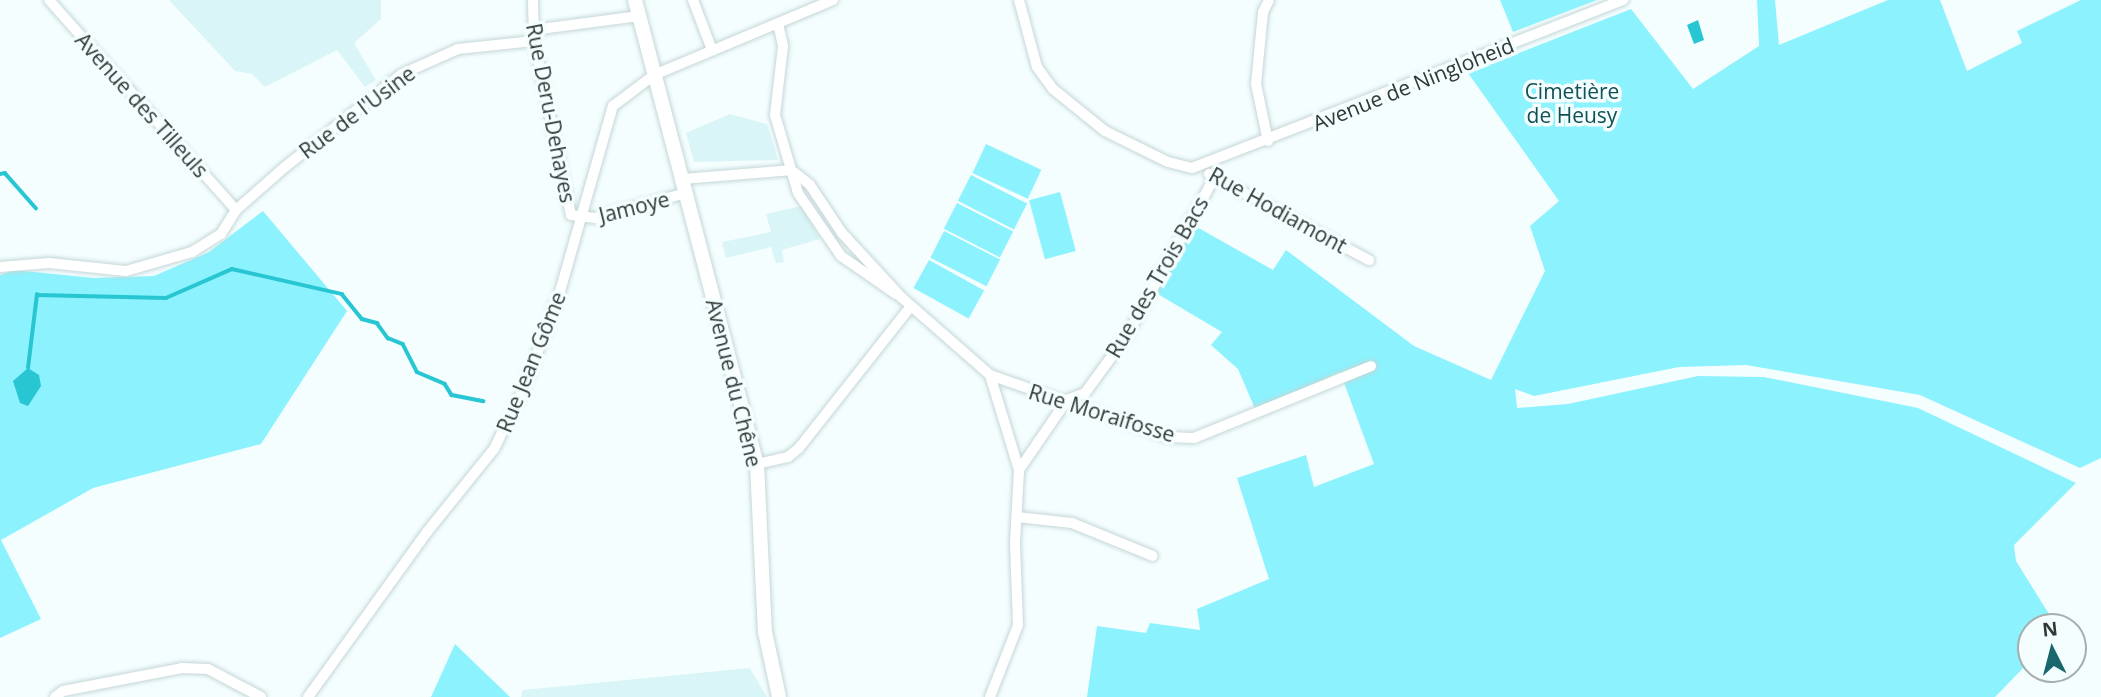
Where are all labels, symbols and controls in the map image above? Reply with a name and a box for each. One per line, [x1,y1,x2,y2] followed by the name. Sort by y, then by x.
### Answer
[521,21,581,205] street label: Rue Deru-Dehayes
[70,27,214,183] street label: Avenue des Tilleuls
[1309,32,1517,136] street label: Avenue de Ningloheid
[294,60,420,164] street label: Rue de l'Usine
[1525,78,1619,128] park label: Cimetière de Heusy
[1205,162,1351,258] street label: Rue Hodiamont
[596,186,672,228] street label: Jamoye
[1101,192,1213,362] street label: Rue des Trois Bacs
[491,288,571,436] street label: Rue Jean Gôme
[701,296,767,470] street label: Avenue du Chêne
[1026,379,1178,447] street label: Rue Moraifosse
[2017,613,2087,683] north arrow
[2041,615,2059,643] text: N

